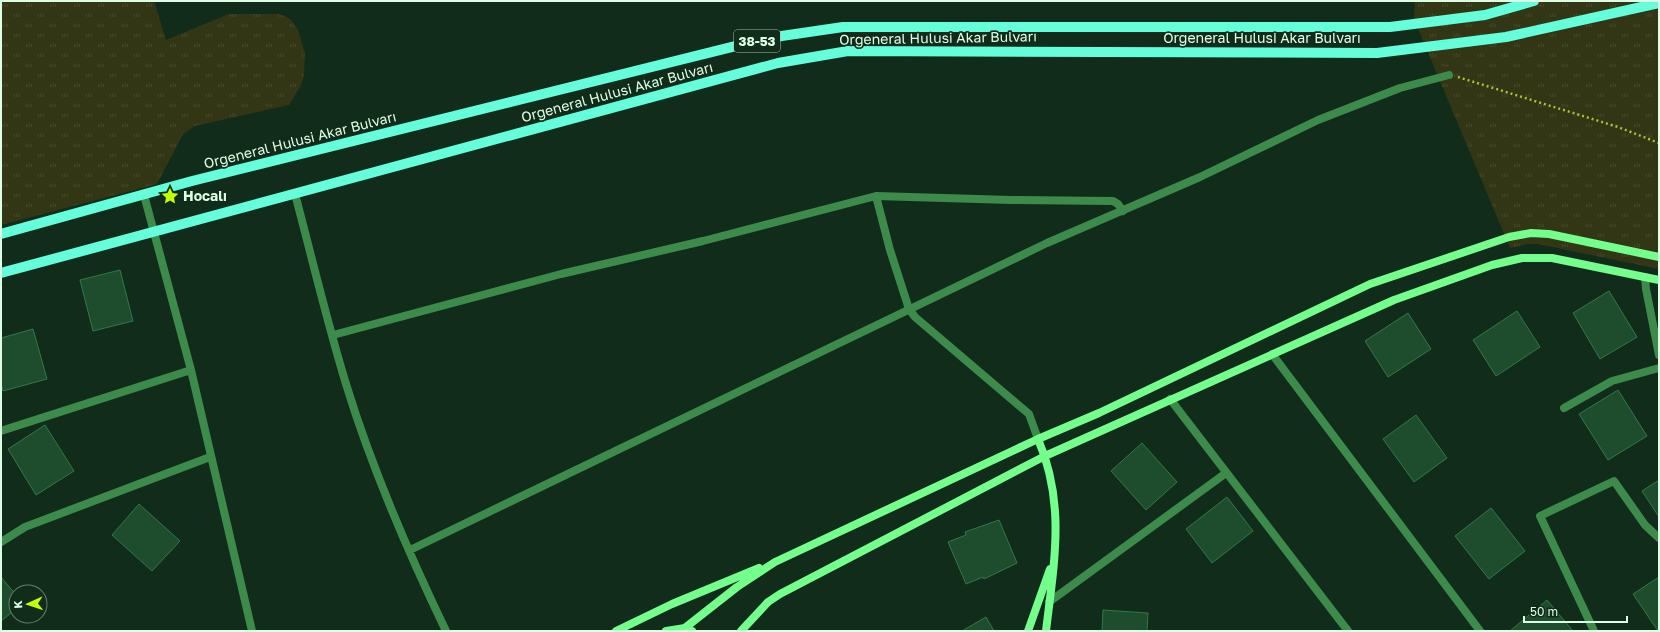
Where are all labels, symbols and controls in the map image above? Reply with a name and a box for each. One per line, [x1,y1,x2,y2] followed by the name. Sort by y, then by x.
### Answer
[839,27,1037,48] street label: Orgeneral Hulusi Akar Bulvarı
[1163,29,1361,46] street label: Orgeneral Hulusi Akar Bulvarı
[734,30,780,52] road number: 38-53
[519,58,715,125] street label: Orgeneral Hulusi Akar Bulvarı
[202,107,398,172] street label: Orgeneral Hulusi Akar Bulvarı
[160,186,180,206] place icon: Hocalı
[183,187,227,204] place label: Hocalı
[8,584,48,624] north arrow
[1524,598,1627,624] scale bar
[11,600,24,609] text: K
[1530,604,1558,619] text: 50 m

